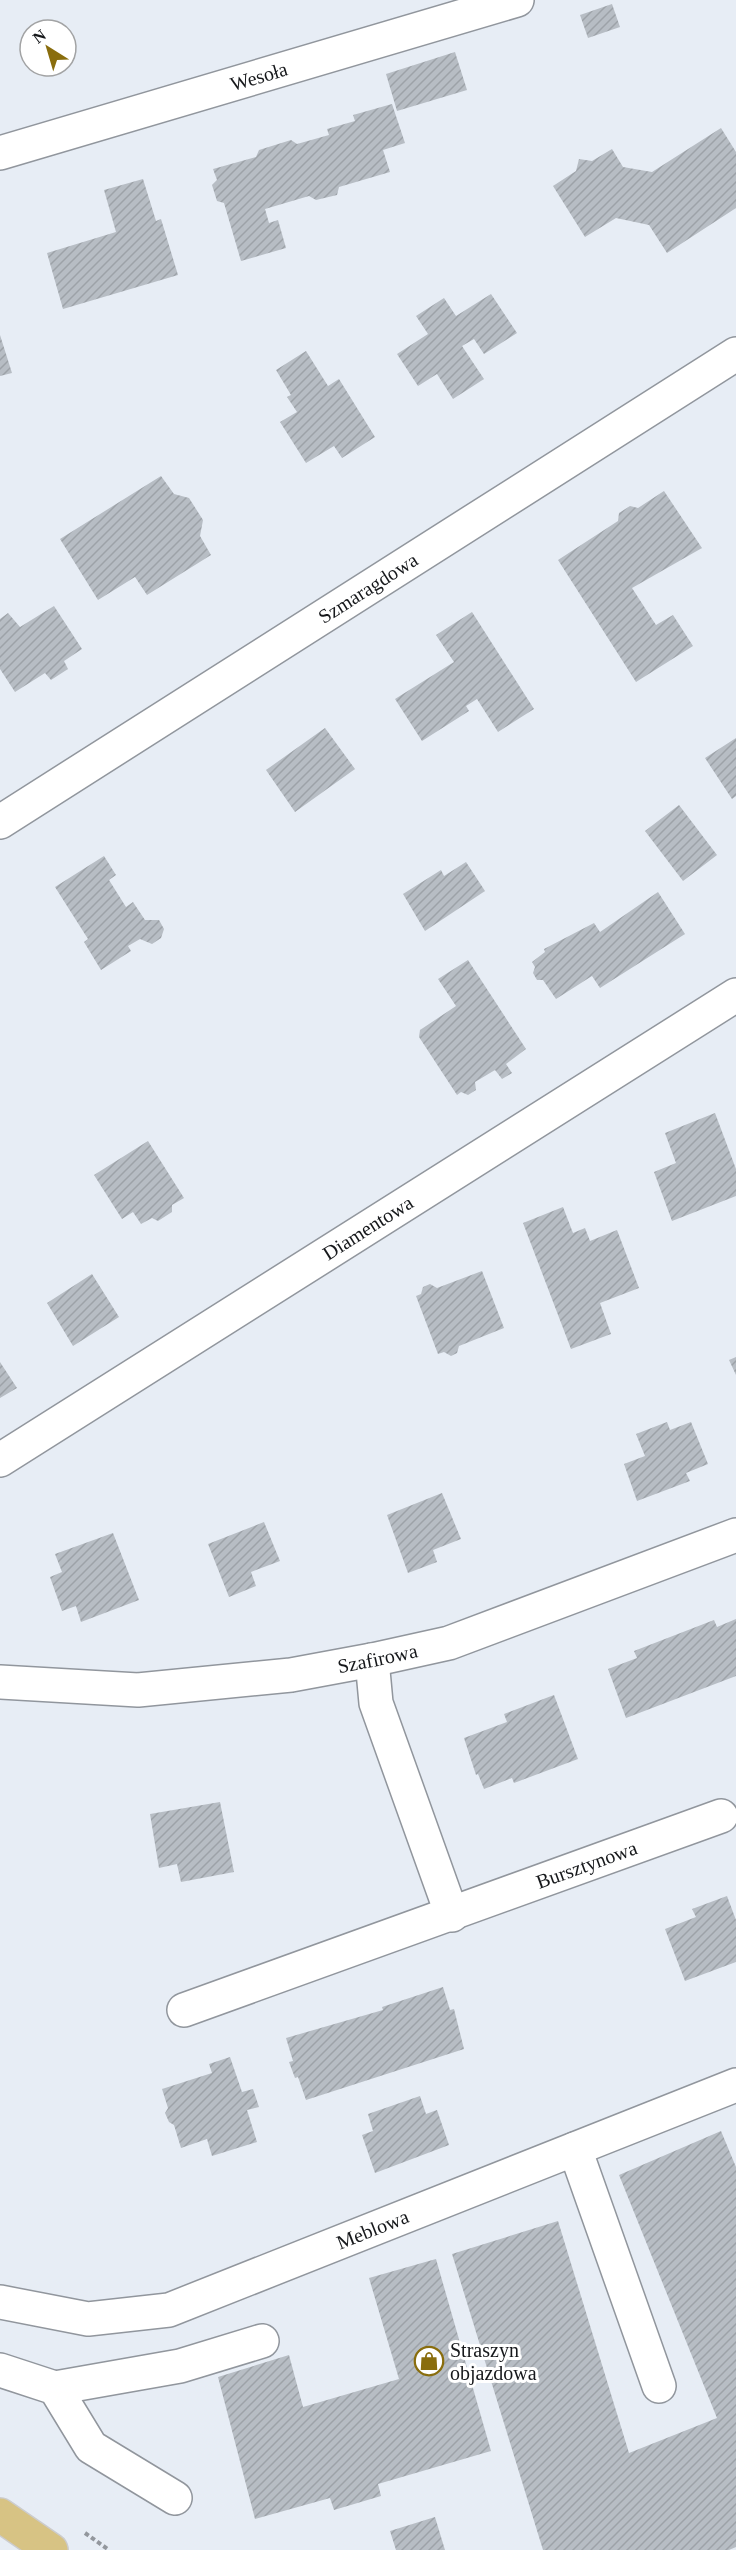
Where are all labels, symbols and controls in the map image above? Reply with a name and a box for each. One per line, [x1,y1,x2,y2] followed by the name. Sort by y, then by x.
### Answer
[18,18,78,78] north arrow
[30,26,49,47] text: N
[228,58,290,95] street label: Wesoła
[314,548,422,628] street label: Szmaragdowa
[319,1191,417,1264] street label: Diamentowa
[336,1639,420,1677] street label: Szafirowa
[533,1836,640,1893] street label: Bursztynowa
[333,2205,412,2253] street label: Meblowa
[450,2339,537,2385] place label: Straszyn objazdowa
[413,2345,445,2377] shop icon: Straszyn objazdowa

